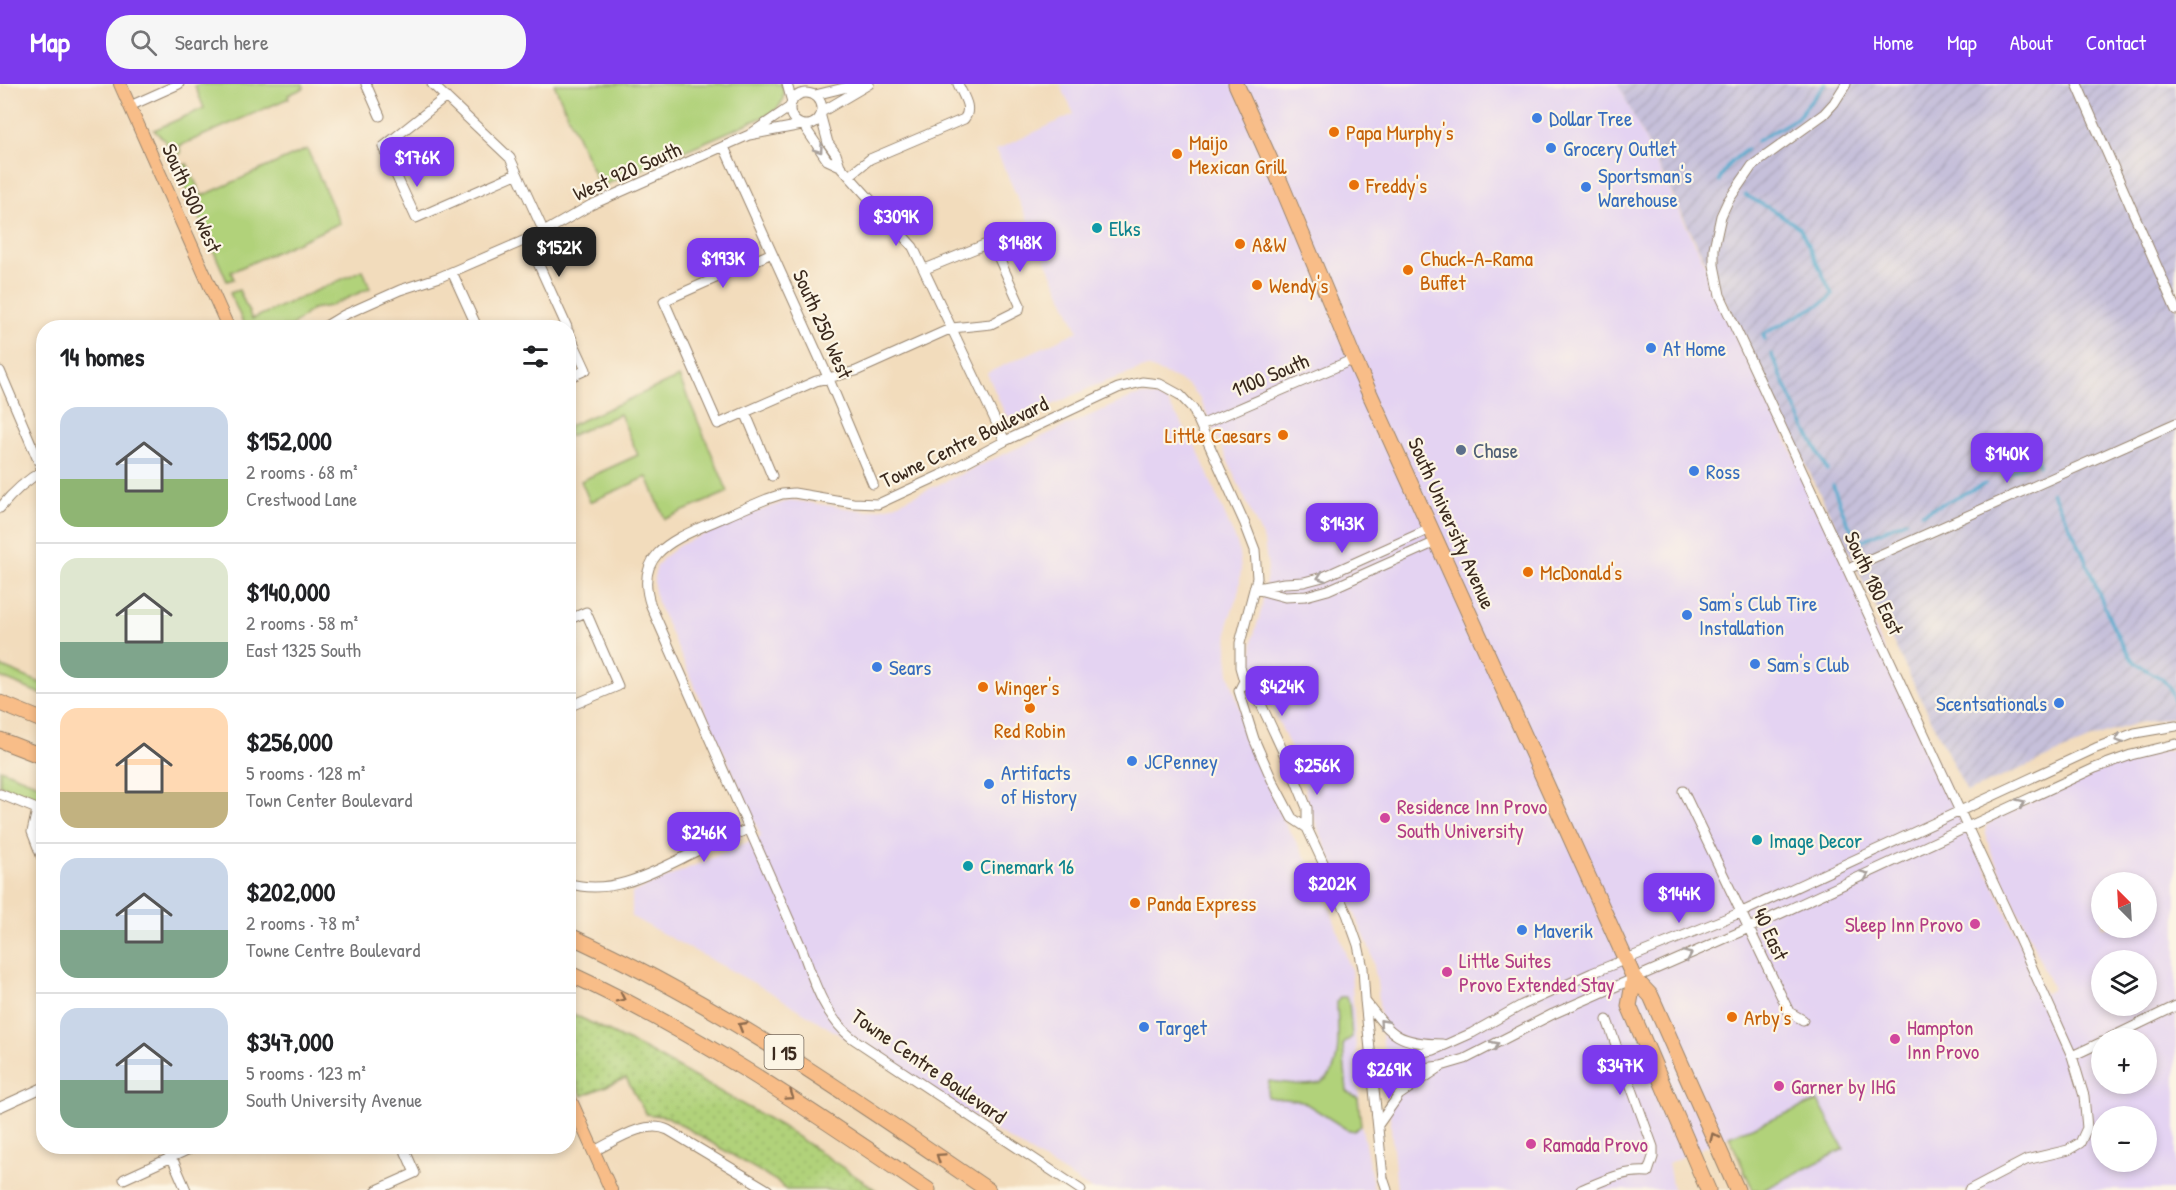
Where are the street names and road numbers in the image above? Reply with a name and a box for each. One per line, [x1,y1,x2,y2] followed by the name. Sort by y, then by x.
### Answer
[568,134,686,208] street label: West 920 South
[155,139,229,258] street label: South 500 West
[786,265,860,384] street label: South 250 West
[1227,346,1313,404] street label: 1100 South
[875,389,1053,495] street label: Towne Centre Boulevard
[1401,433,1503,613] street label: South University Avenue
[1837,527,1911,640] street label: South 180 East
[1746,903,1796,966] street label: 40 East
[846,1002,1012,1130] street label: Towne Centre Boulevard
[764,1035,804,1069] road number: I 15

